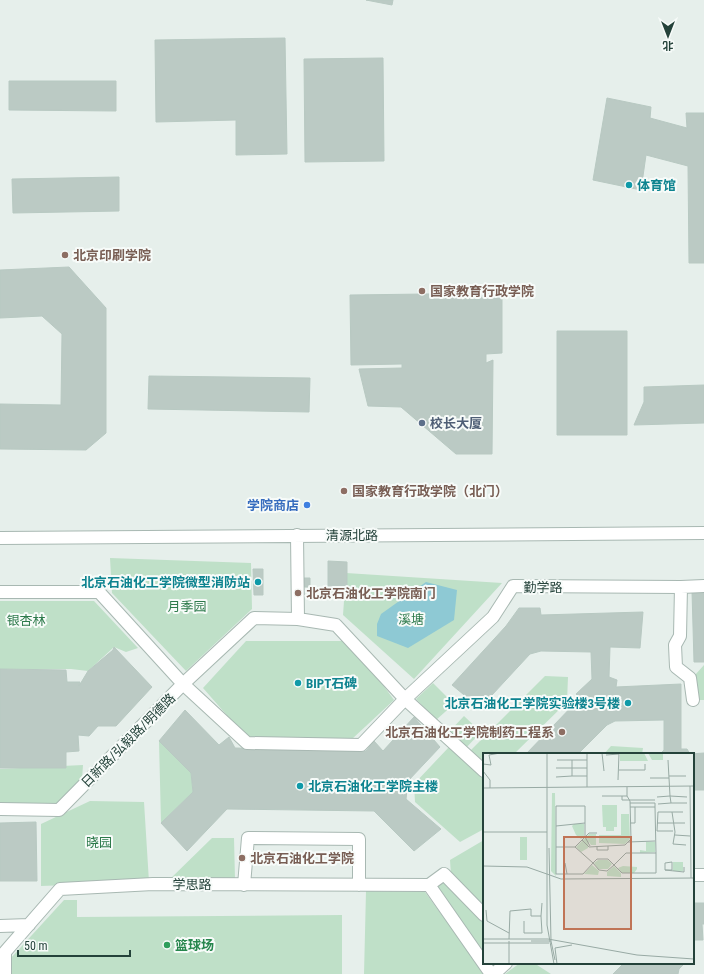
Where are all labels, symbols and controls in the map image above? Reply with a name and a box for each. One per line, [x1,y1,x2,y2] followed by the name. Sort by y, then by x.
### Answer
[648,16,688,56] north arrow
[663,39,674,52] text: 北
[637,178,676,193] place label: 体育馆
[624,180,634,190] marker: 体育馆
[73,248,151,263] place label: 北京印刷学院
[60,250,70,260] marker: 北京印刷学院
[430,284,534,299] place label: 国家教育行政学院
[417,286,427,296] marker: 国家教育行政学院
[430,416,482,431] place label: 校长大厦
[417,418,427,428] marker: 校长大厦
[352,484,508,499] place label: 国家教育行政学院（北门）
[339,486,349,496] marker: 国家教育行政学院（北门）
[247,498,299,513] place label: 学院商店
[302,500,312,510] marker: 学院商店
[326,528,378,543] street label: 清源北路
[81,575,250,590] place label: 北京石油化工学院微型消防站
[253,577,263,587] marker: 北京石油化工学院微型消防站
[523,580,563,595] street label: 勤学路
[306,586,436,601] place label: 北京石油化工学院南门
[293,588,303,598] marker: 北京石油化工学院南门
[167,599,207,614] park label: 月季园
[398,612,424,627] park label: 溪塘
[6,613,46,628] park label: 银杏林
[306,676,357,691] place label: BIPT石碑
[293,678,303,688] marker: BIPT石碑
[78,690,178,790] street label: 日新路/弘毅路/明德路
[444,696,620,711] place label: 北京石油化工学院实验楼3号楼
[623,698,633,708] marker: 北京石油化工学院实验楼3号楼
[385,725,554,740] place label: 北京石油化工学院制药工程系
[557,727,567,737] marker: 北京石油化工学院制药工程系
[483,753,694,964] inset map
[308,779,438,794] place label: 北京石油化工学院主楼
[295,781,305,791] marker: 北京石油化工学院主楼
[86,835,112,850] park label: 晓园
[250,851,354,866] place label: 北京石油化工学院
[237,853,247,863] marker: 北京石油化工学院
[172,877,212,892] street label: 学思路
[18,932,130,958] scale bar
[175,938,214,953] place label: 篮球场
[24,939,48,953] text: 50 m
[162,940,172,950] marker: 篮球场

